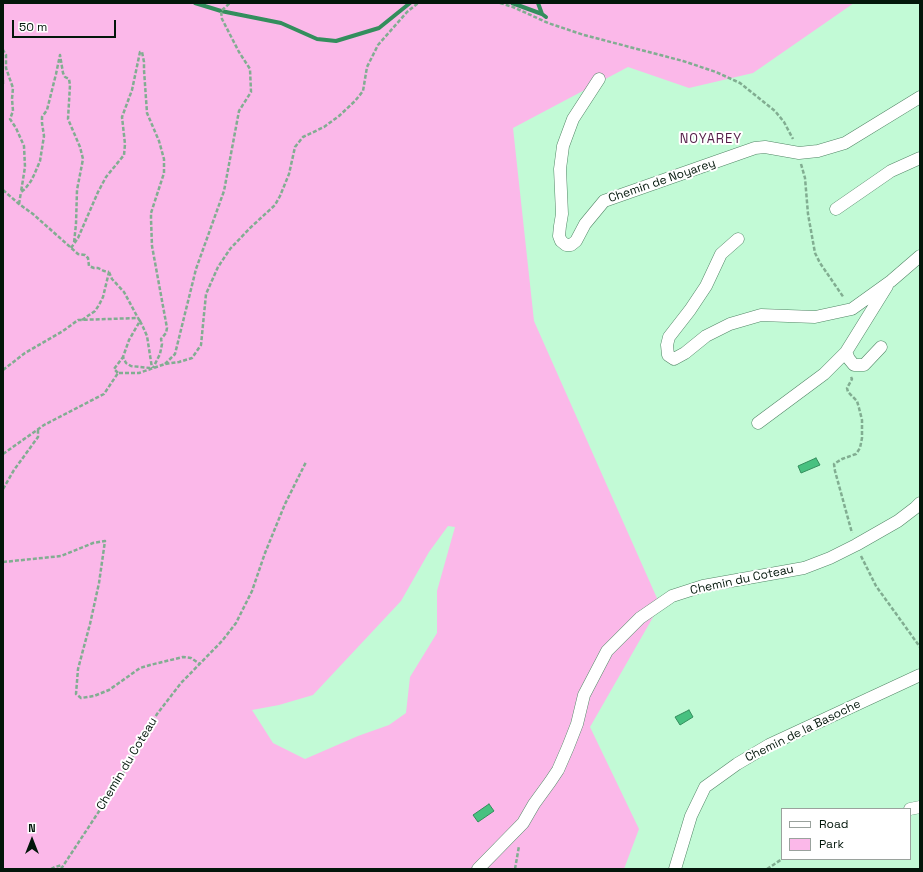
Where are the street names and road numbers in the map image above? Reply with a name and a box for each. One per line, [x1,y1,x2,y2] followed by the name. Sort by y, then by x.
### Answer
[607,156,717,206] street label: Chemin de Noyarey
[689,562,795,598] street label: Chemin du Coteau
[743,697,863,765] street label: Chemin de la Basoche
[94,715,160,813] street label: Chemin du Coteau

